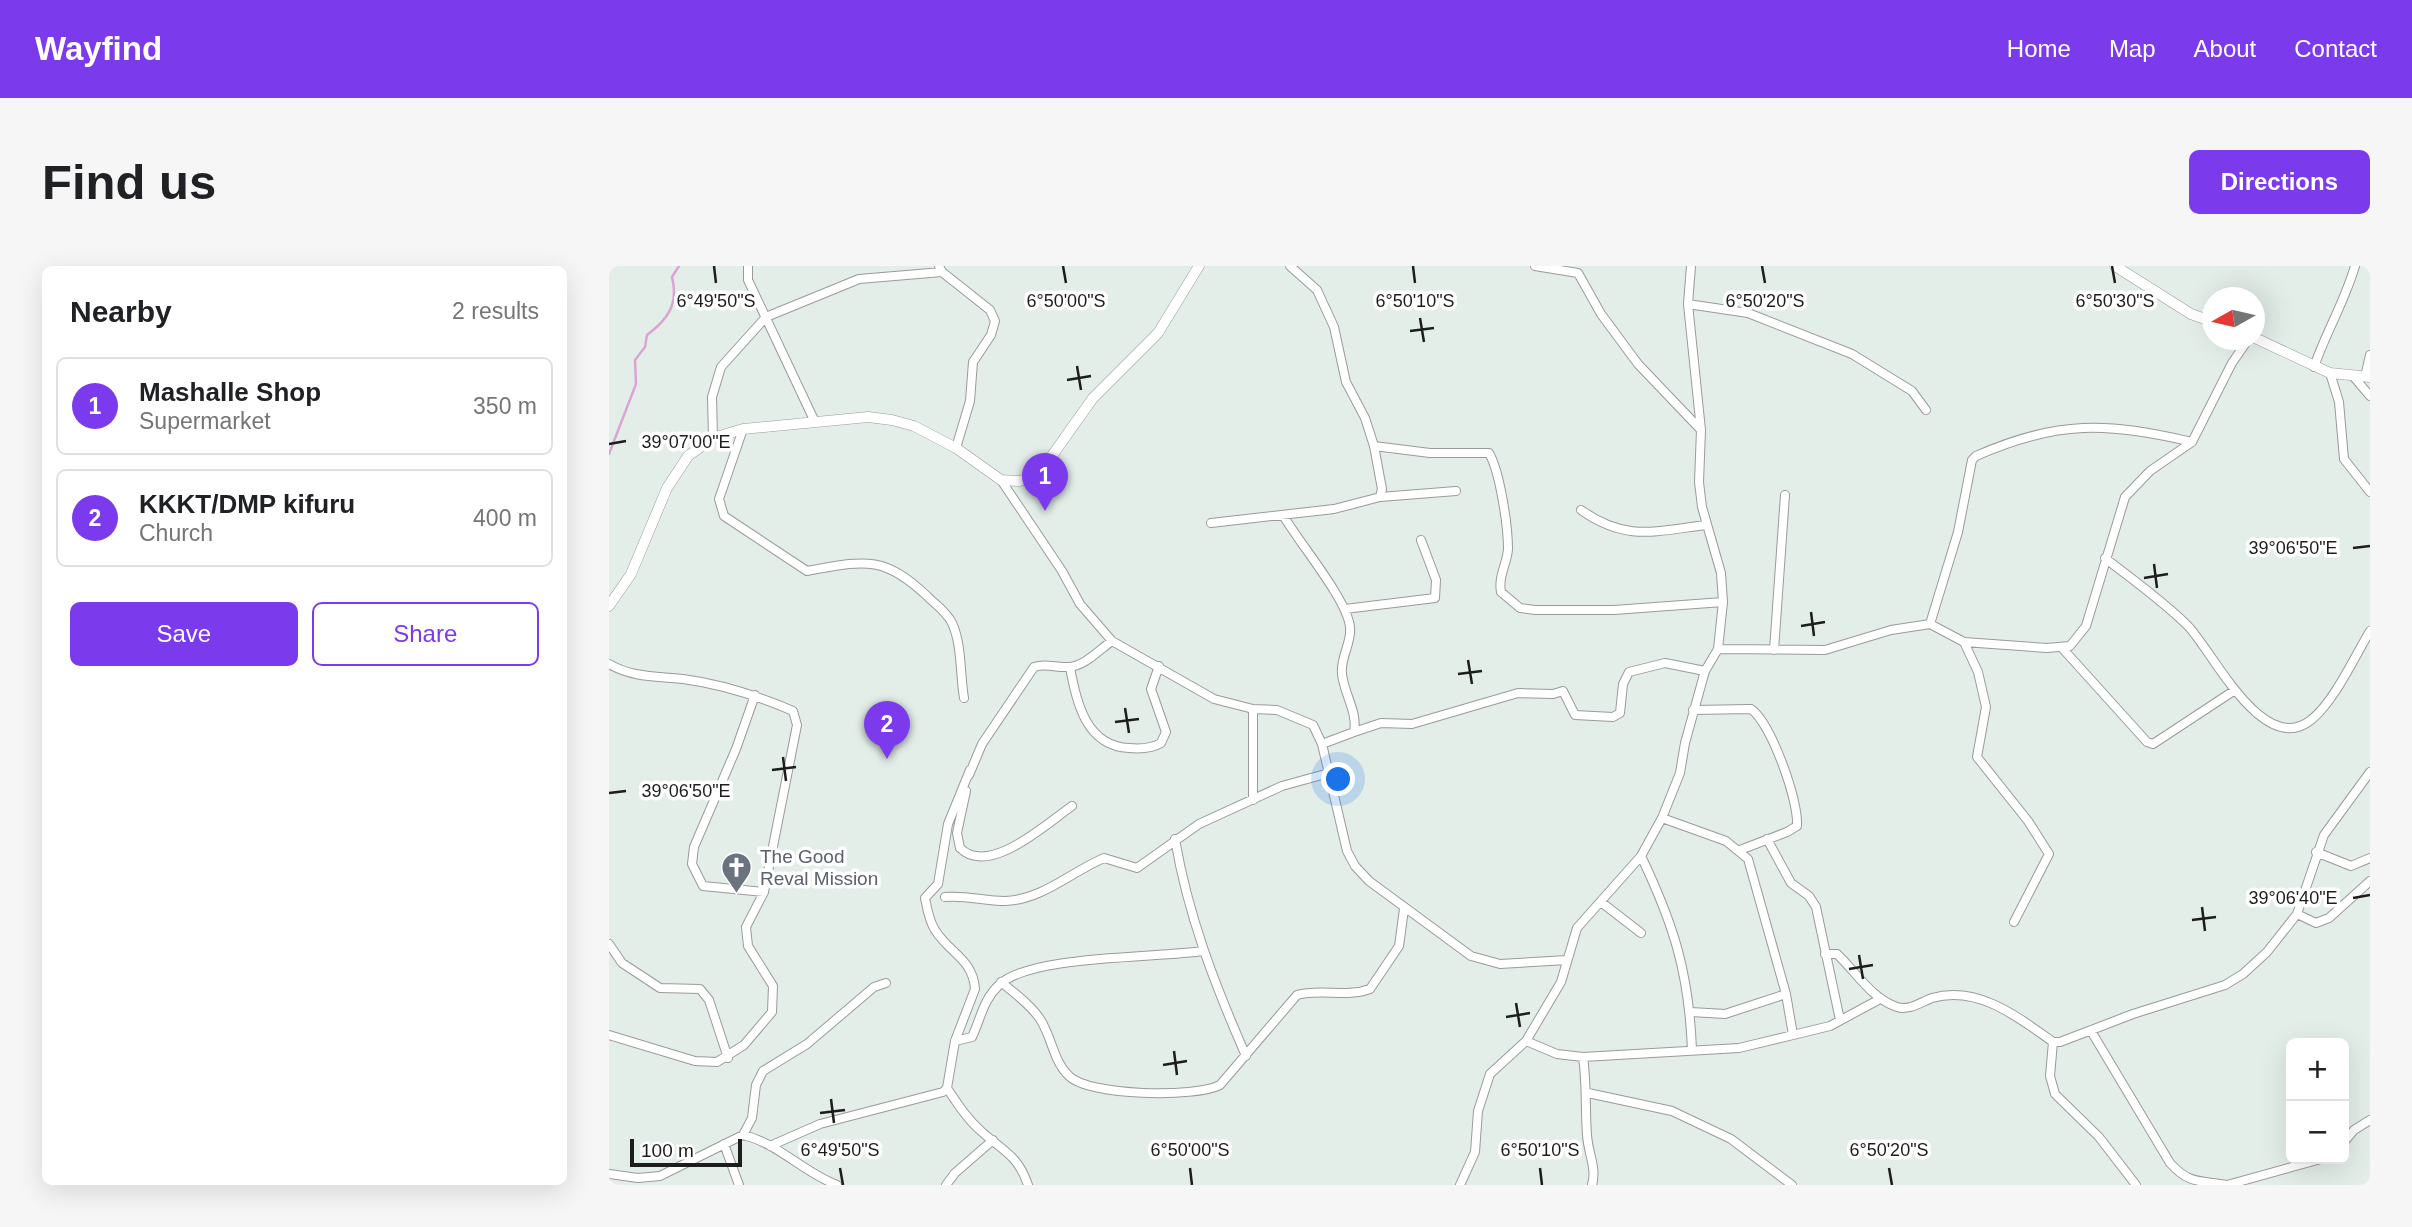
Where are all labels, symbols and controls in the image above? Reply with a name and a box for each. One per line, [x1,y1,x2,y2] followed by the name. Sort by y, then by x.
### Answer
[35,30,162,67] text: Wayfind
[2007,35,2071,62] text: Home
[2109,35,2156,62] text: Map
[2194,35,2256,62] text: About
[2294,35,2377,62] text: Contact
[2189,150,2370,214] button: Directions
[42,155,216,209] text: Find us
[2202,287,2265,350] north arrow
[676,291,756,311] text: 6°49'50"S
[1026,291,1106,311] text: 6°50'00"S
[1375,291,1455,311] text: 6°50'10"S
[1725,291,1805,311] text: 6°50'20"S
[2075,291,2155,311] text: 6°50'30"S
[70,295,172,328] text: Nearby
[452,298,539,324] text: 2 results
[139,377,321,407] text: Mashalle Shop
[89,393,101,419] text: 1
[473,393,537,419] text: 350 m
[139,408,271,434] text: Supermarket
[641,432,731,452] text: 39°07'00"E
[1022,453,1068,511] pin: 1
[139,489,355,519] text: KKKT/DMP kifuru
[89,505,101,531] text: 2
[473,505,537,531] text: 400 m
[139,520,213,546] text: Church
[2248,538,2338,558] text: 39°06'50"E
[70,602,298,666] button: Save
[312,602,539,666] button: Share
[864,701,910,759] pin: 2
[1321,762,1355,796] your location
[641,781,731,801] text: 39°06'50"E
[760,846,878,889] place label: The Good Reval Mission
[720,850,754,894] church icon: The Good Reval Mission
[2248,888,2338,908] text: 39°06'40"E
[2286,1038,2349,1164] map controls
[2286,1038,2349,1101] button: +
[2286,1101,2349,1164] button: −
[630,1136,742,1168] scale bar
[641,1140,694,1161] text: 100 m
[800,1140,880,1160] text: 6°49'50"S
[1150,1140,1230,1160] text: 6°50'00"S
[1500,1140,1580,1160] text: 6°50'10"S
[1849,1140,1929,1160] text: 6°50'20"S

